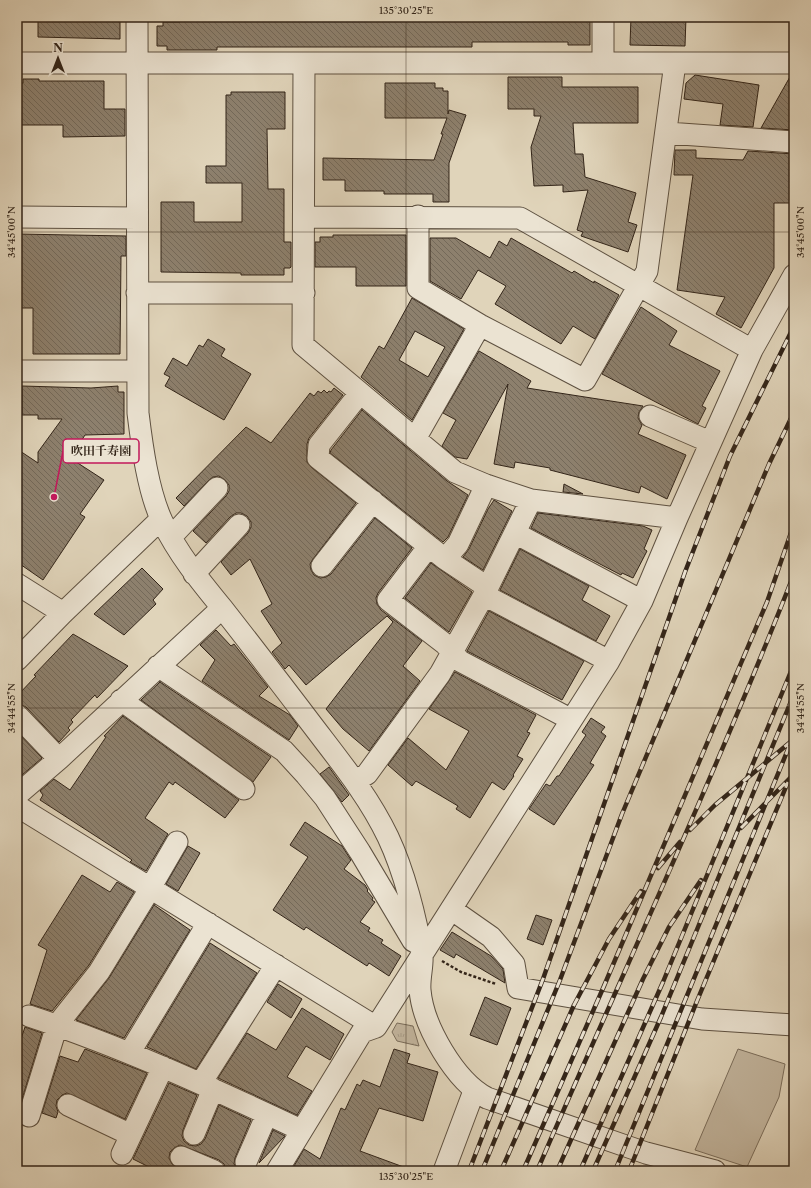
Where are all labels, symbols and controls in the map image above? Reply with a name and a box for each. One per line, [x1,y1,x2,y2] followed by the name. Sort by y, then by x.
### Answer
[379,4,433,17] text: 135°30'25"E
[38,38,78,78] north arrow
[53,41,63,55] text: N
[5,206,18,258] text: 34°45'00"N
[794,206,807,258] text: 34°45'00"N
[63,439,139,463] callout: 吹田千寿園
[71,443,131,458] text: 吹田千寿園
[5,683,18,733] text: 34°44'55"N
[794,683,807,733] text: 34°44'55"N
[379,1170,433,1183] text: 135°30'25"E

